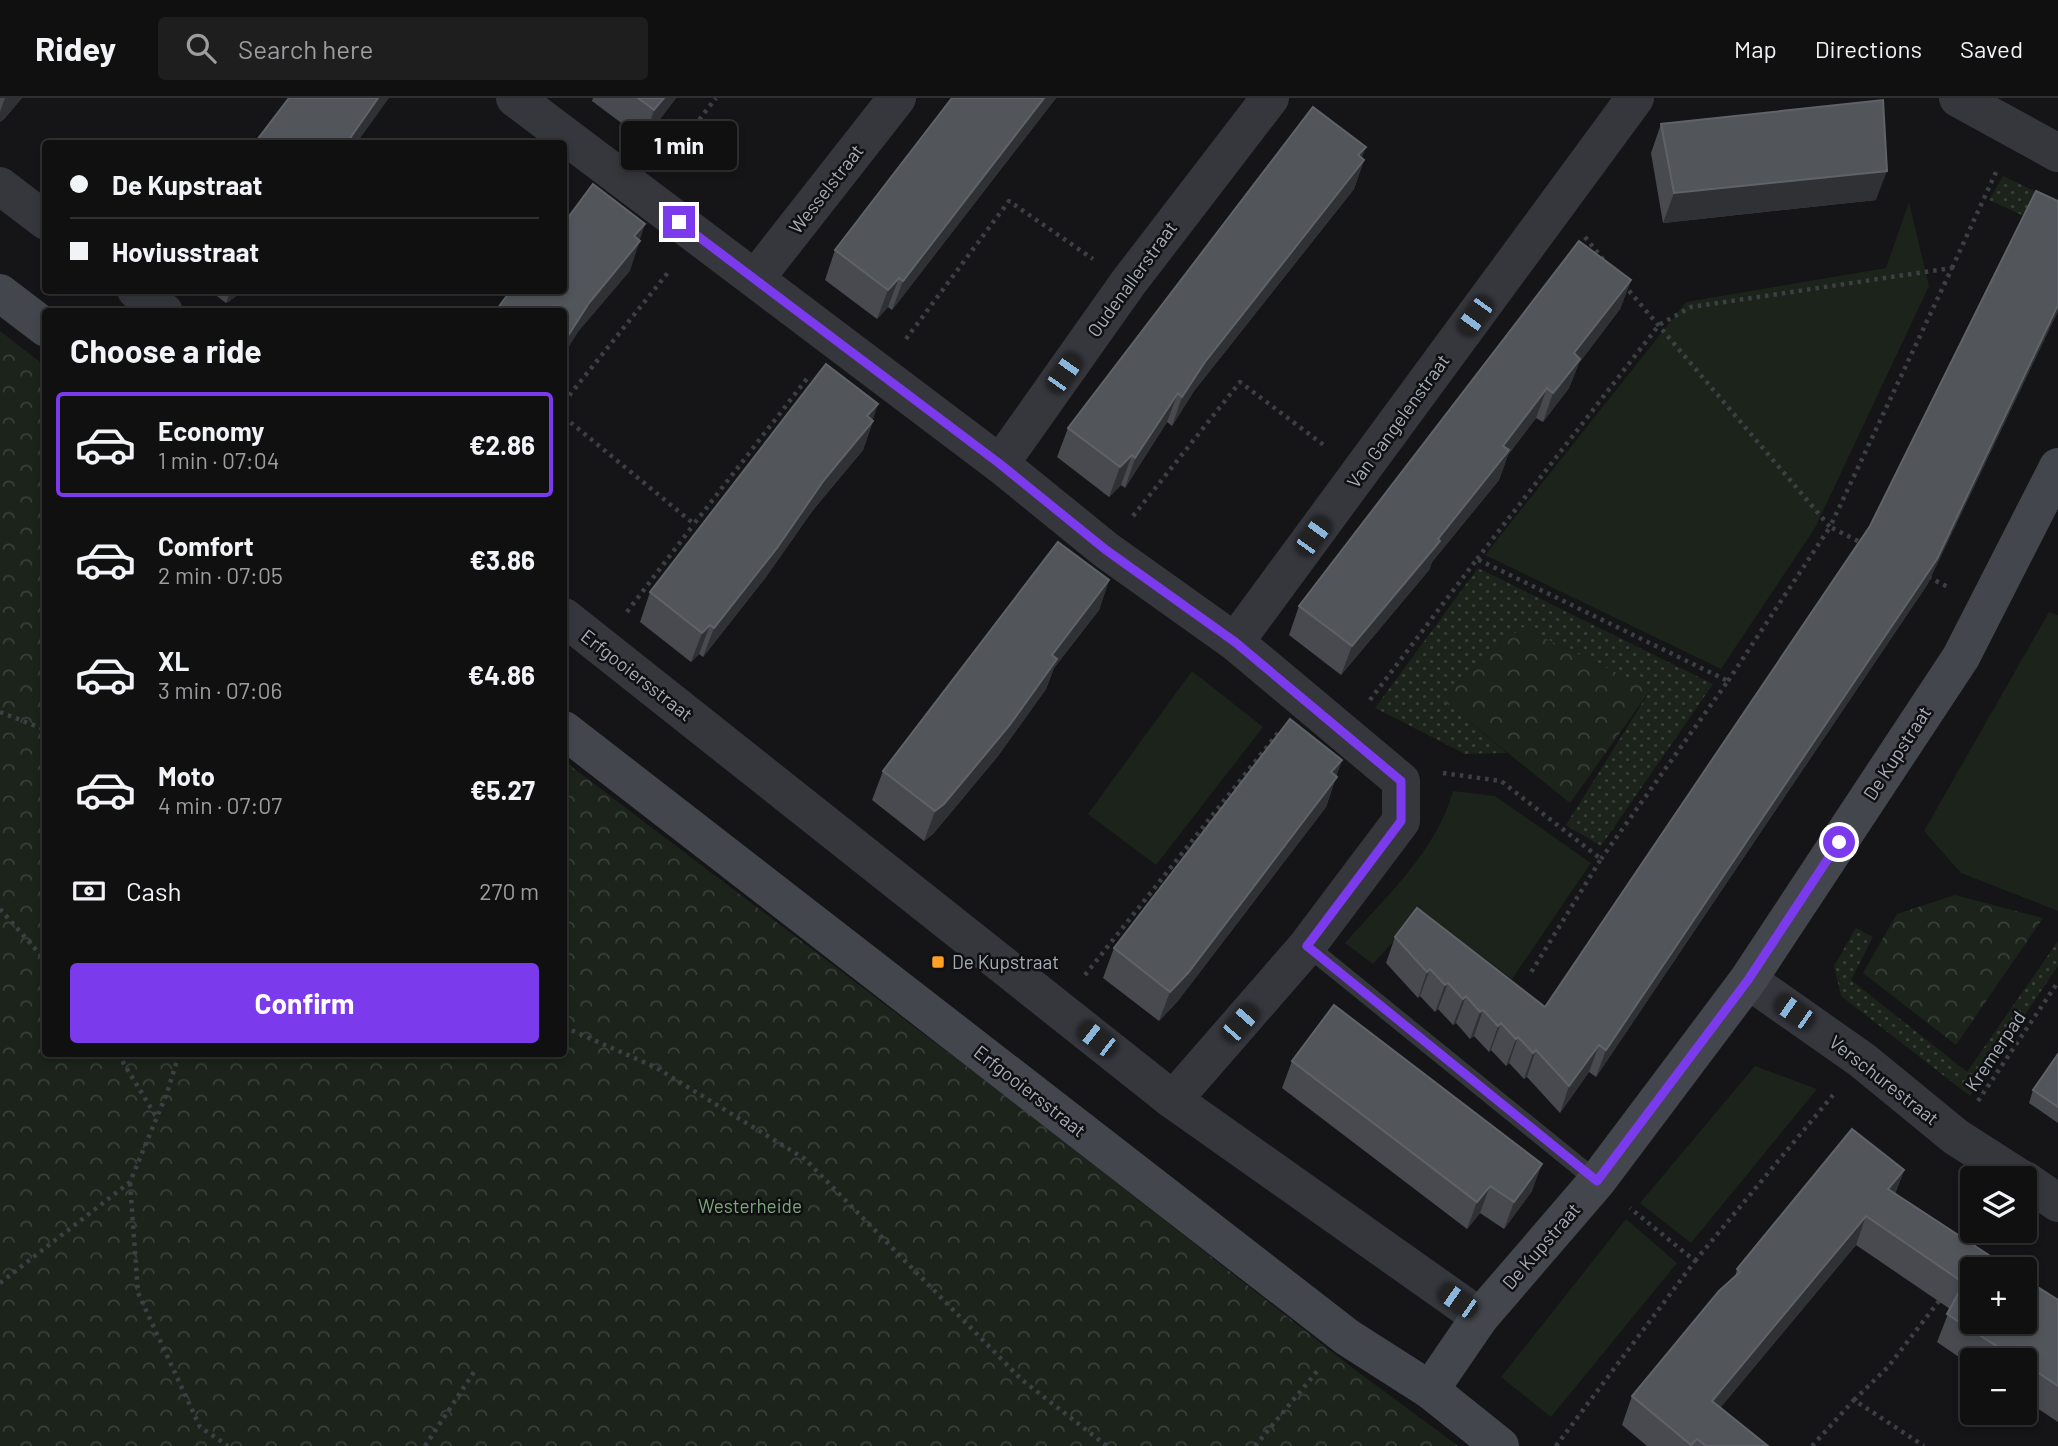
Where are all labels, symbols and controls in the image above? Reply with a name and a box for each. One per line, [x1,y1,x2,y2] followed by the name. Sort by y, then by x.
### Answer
[158,17,648,80] search box
[35,28,116,68] text: Ridey
[182,29,220,67] icon: search
[238,33,373,64] text: Search here
[1734,34,1777,63] text: Map
[1815,34,1922,63] text: Directions
[1960,34,2023,63] text: Saved
[621,121,737,170] callout: 1 min
[654,131,704,159] text: 1 min
[783,139,868,238] street label: Wesselstraat
[112,169,262,200] text: De Kupstraat
[663,206,695,238] route end
[1082,216,1181,341] street label: Oudenallerstraat
[112,236,259,267] text: Hoviusstraat
[1455,293,1496,339] car
[70,331,262,369] text: Choose a ride
[1341,349,1454,492] street label: Van Gangelenstraat
[1044,350,1085,396] car
[74,413,137,476] icon: car
[158,415,264,446] text: Economy
[469,429,535,460] text: €2.86
[158,446,279,474] text: 1 min · 07:04
[1293,513,1334,559] car
[74,528,137,591] icon: car
[158,530,254,561] text: Comfort
[469,544,535,575] text: €3.86
[158,561,283,589] text: 2 min · 07:05
[577,624,698,725] street label: Erfgooiersstraat
[74,643,137,706] icon: car
[158,645,189,676] text: XL
[468,659,535,690] text: €4.86
[158,676,282,704] text: 3 min · 07:06
[1858,702,1935,804] street label: De Kupstraat
[74,758,137,821] icon: car
[158,760,215,791] text: Moto
[470,774,535,805] text: €5.27
[158,791,282,819] text: 4 min · 07:07
[1823,826,1855,858] route start
[70,872,108,910] icon: cash
[126,875,181,906] text: Cash
[479,877,539,905] text: 270 m
[952,950,1059,973] place label: De Kupstraat
[930,954,946,970] marker: De Kupstraat
[70,963,539,1043] button: Confirm
[1771,991,1818,1033] car
[1219,1000,1262,1046] car
[1959,1006,2030,1095] street label: Kremerpad
[1074,1018,1121,1060] car
[1825,1030,1944,1129] street label: Verschurestraat
[970,1040,1091,1141] street label: Erfgooiersstraat
[1960,1166,2037,1425] map controls
[1960,1166,2037,1243] button: layers
[698,1194,802,1217] park label: Westerheide
[1497,1198,1584,1294] street label: De Kupstraat
[1960,1257,2037,1334] button: +
[1435,1280,1482,1322] car
[1960,1348,2037,1425] button: −

